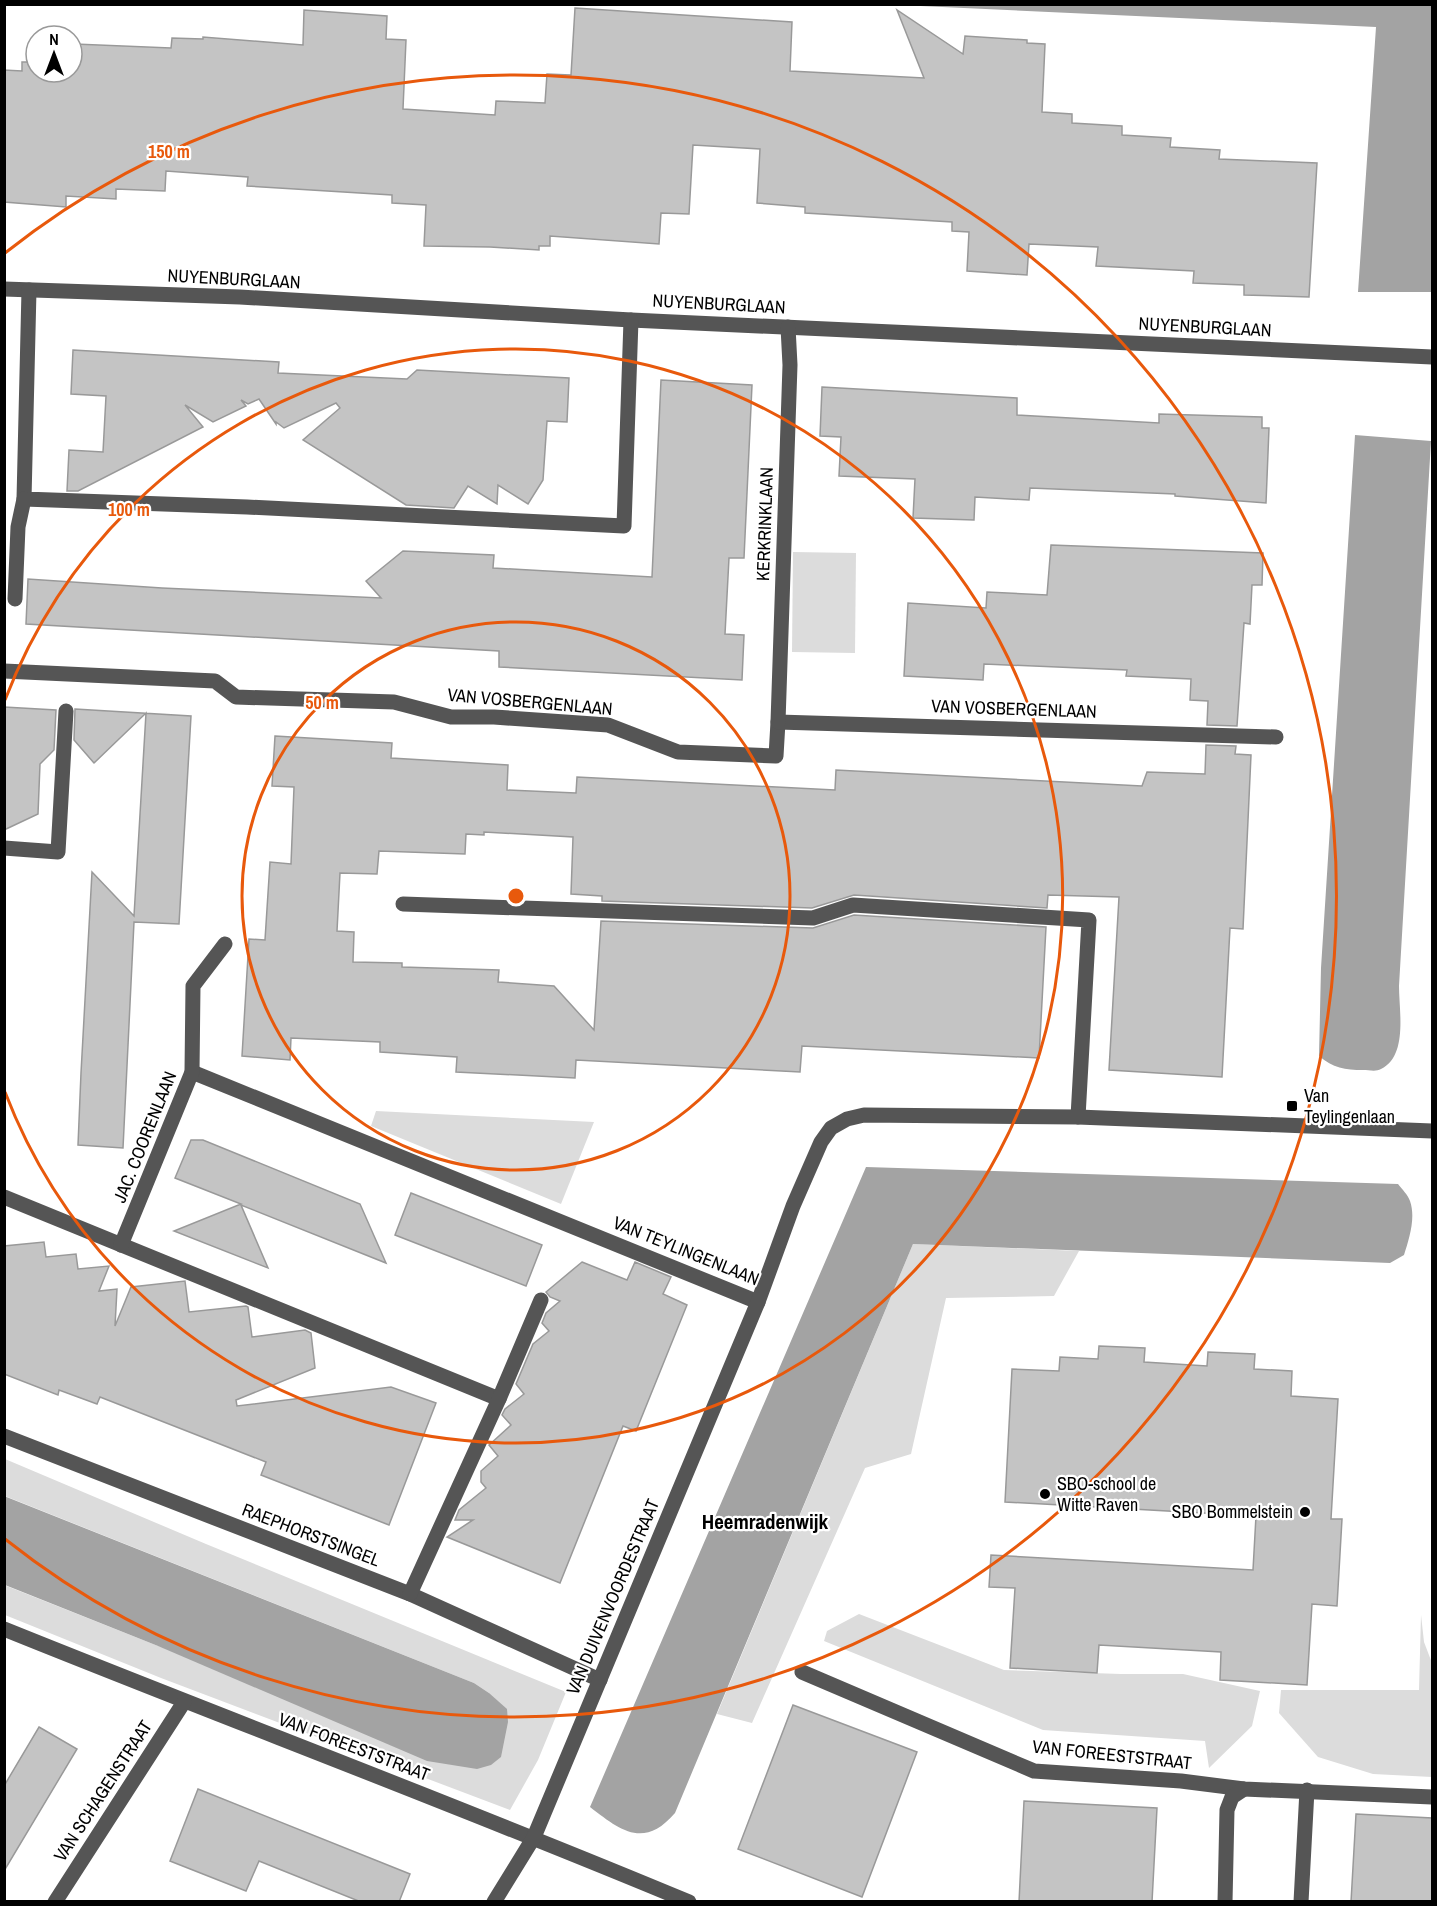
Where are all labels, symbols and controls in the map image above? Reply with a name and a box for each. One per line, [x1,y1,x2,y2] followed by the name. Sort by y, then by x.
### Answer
[24,24,84,84] north arrow
[49,28,59,50] text: N
[148,139,190,164] text: 150 m
[167,263,301,294] street label: NUYENBURGLAAN
[652,288,786,319] street label: NUYENBURGLAAN
[1138,311,1272,342] street label: NUYENBURGLAAN
[750,467,779,581] street label: KERKRINKLAAN
[108,497,150,522] text: 100 m
[447,682,614,721] street label: VAN VOSBERGENLAAN
[305,690,339,715] text: 50 m
[931,693,1097,724] street label: VAN VOSBERGENLAAN
[506,886,526,906] centre of rings
[107,1067,182,1206] street label: JAC. COORENLAAN
[1304,1083,1395,1129] place label: Van Teylingenlaan
[1285,1099,1299,1113] marker: Van Teylingenlaan
[609,1210,763,1291] street label: VAN TEYLINGENLAAN
[1057,1471,1156,1517] place label: SBO-school de Witte Raven
[1038,1487,1052,1501] marker: SBO-school de Witte Raven
[560,1495,665,1698] street label: VAN DUIVENVOORDESTRAAT
[239,1497,384,1572] street label: RAEPHORSTSINGEL
[1172,1499,1293,1524] place label: SBO Bommelstein
[1298,1505,1312,1519] marker: SBO Bommelstein
[702,1507,829,1536] district label: Heemradenwijk
[275,1706,433,1787] street label: VAN FOREESTSTRAAT
[48,1715,158,1866] street label: VAN SCHAGENSTRAAT
[1031,1734,1193,1775] street label: VAN FOREESTSTRAAT

